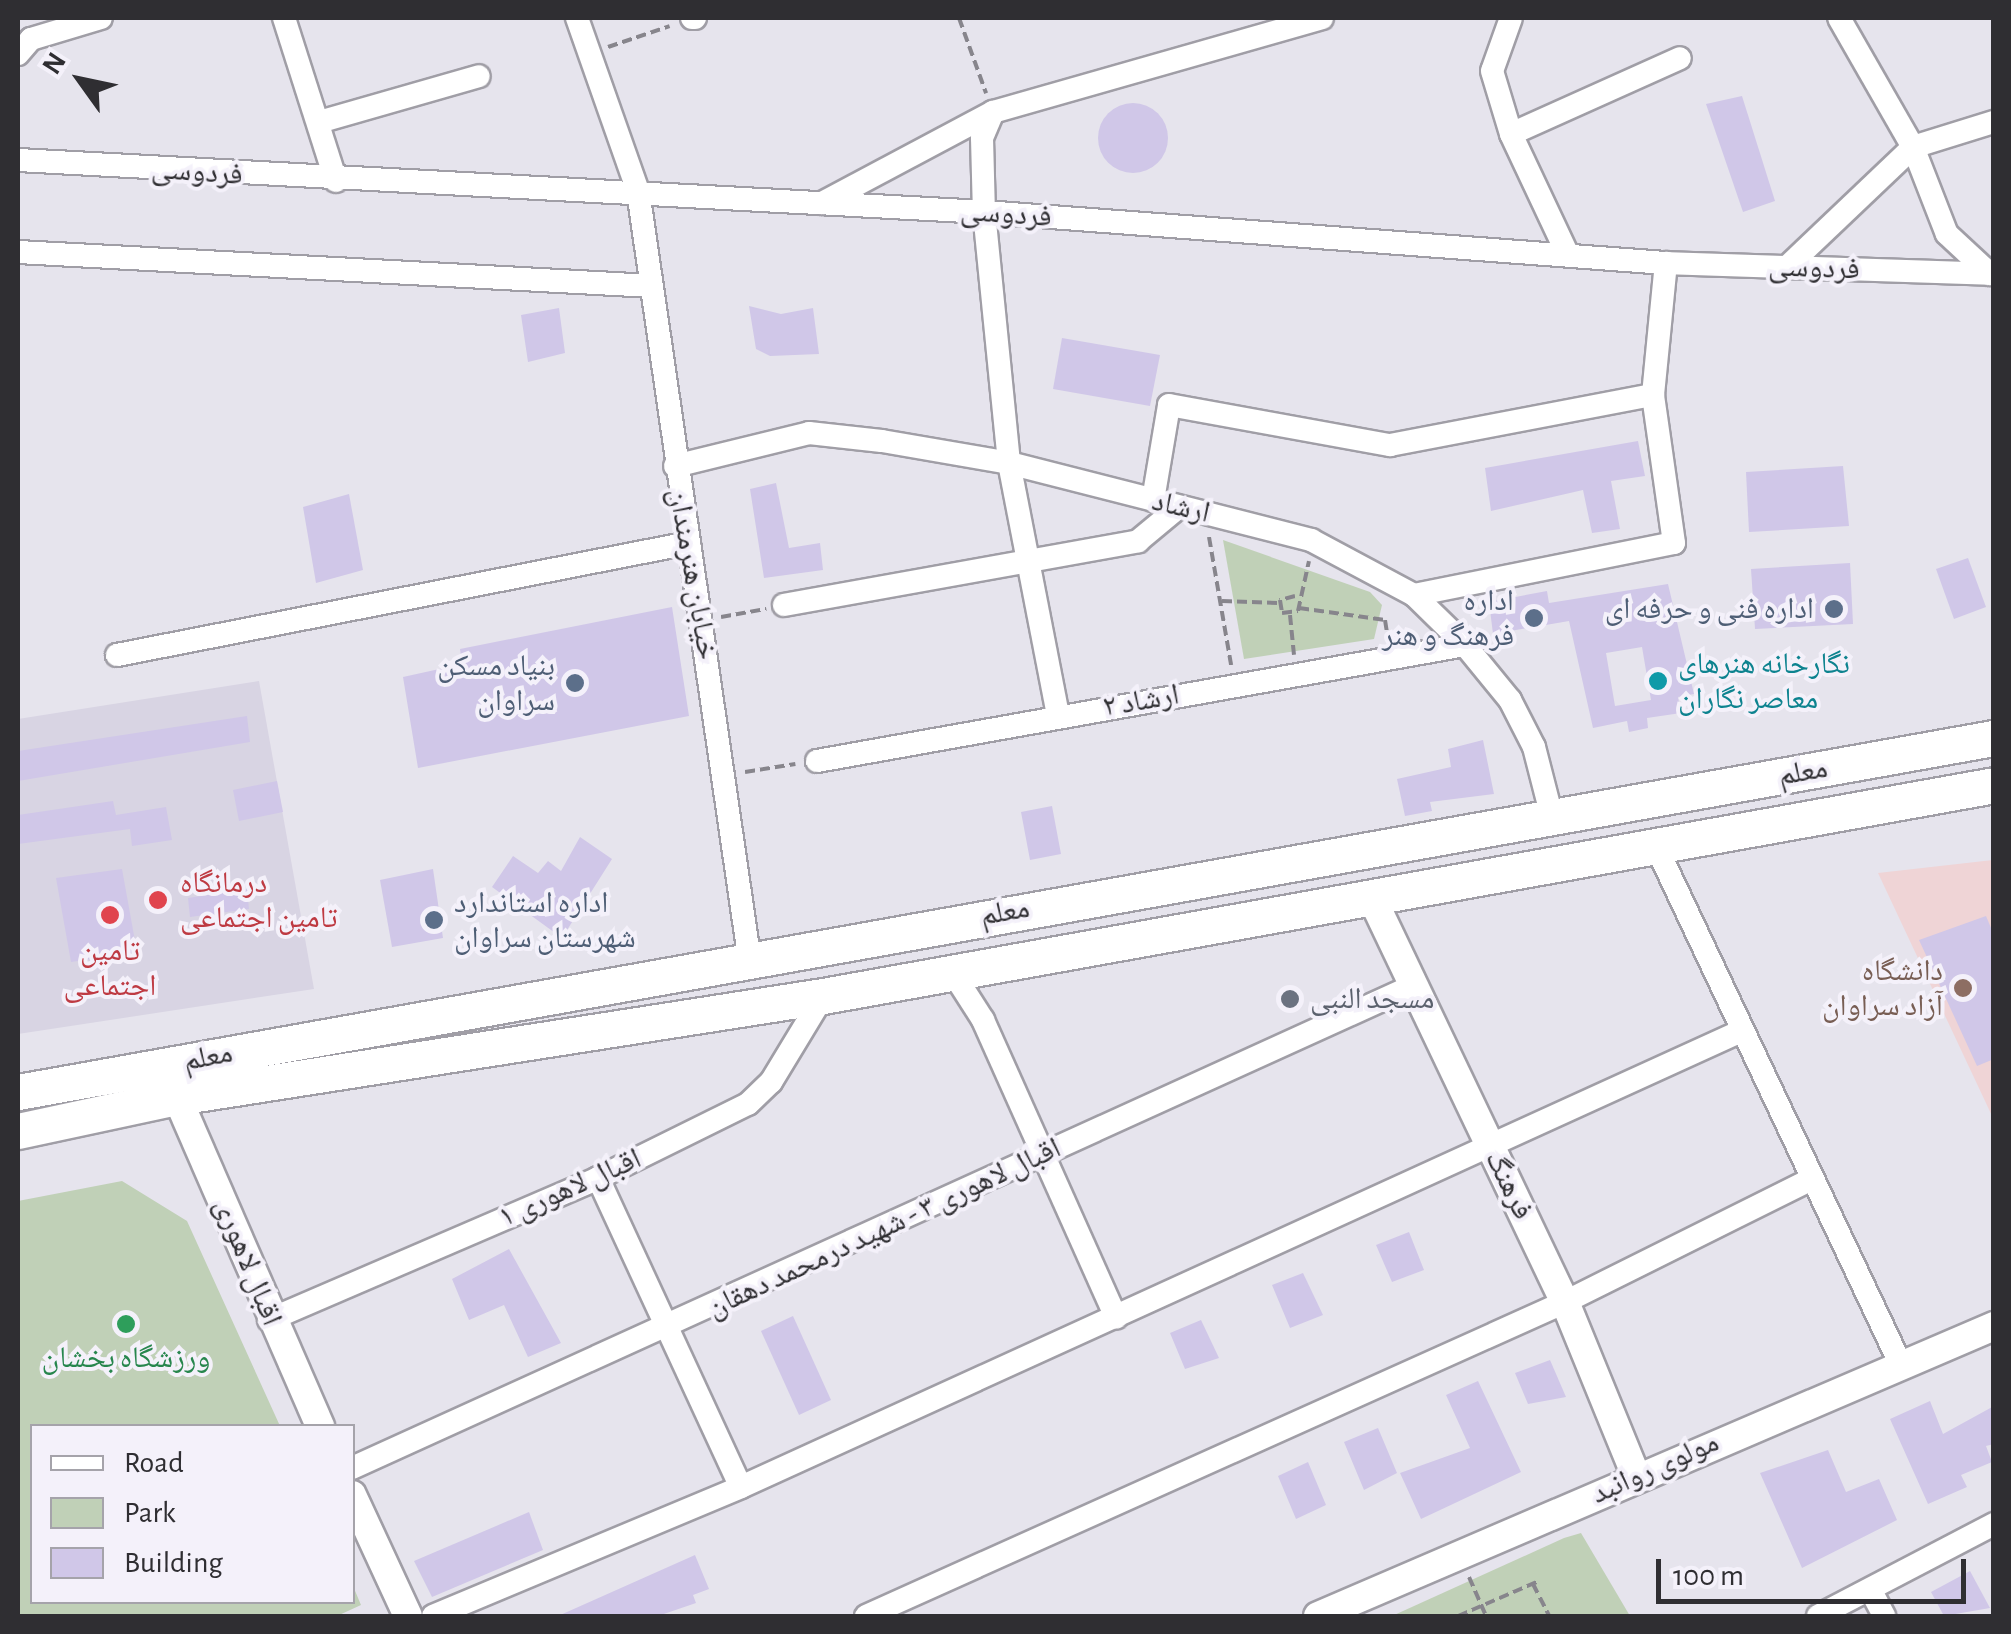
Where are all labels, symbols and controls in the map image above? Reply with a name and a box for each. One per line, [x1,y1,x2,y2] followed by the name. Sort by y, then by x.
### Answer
[30,30,130,130] north arrow
[38,48,72,79] text: N
[150,151,244,193] street label: فردوسی
[959,193,1053,235] street label: فردوسی
[1768,248,1860,288] street label: فردوسی
[1148,483,1214,531] street label: ارشاد
[660,486,726,662] street label: خیابان هنرمندان
[1382,583,1514,654] place label: اداره فرهنگ و هنر
[1605,591,1814,627] place label: اداره فنی و حرفه ای
[1823,598,1845,620] marker: اداره فنی و حرفه ای
[1523,607,1545,629] marker: اداره فرهنگ و هنر
[1678,646,1850,716] place label: نگارخانه هنرهای معاصر نگاران
[437,648,555,718] place label: بنیاد مسکن سراوان
[1647,670,1669,692] marker: نگارخانه هنرهای معاصر نگاران
[564,672,586,694] marker: بنیاد مسکن سراوان
[1100,677,1182,725] street label: ارشاد ۲
[1776,750,1830,794] street label: معلم
[180,865,338,936] place label: درمانگاه تامین اجتماعی
[454,885,636,956] place label: اداره استاندارد شهرستان سراوان
[145,887,171,913] marker: درمانگاه تامین اجتماعی
[978,890,1032,934] street label: معلم
[97,902,123,928] marker: تامین اجتماعی
[423,909,445,931] marker: اداره استاندارد شهرستان سراوان
[64,933,156,1004] place label: تامین اجتماعی
[1822,953,1943,1024] place label: دانشگاه آزاد سراوان
[1952,977,1974,999] marker: دانشگاه آزاد سراوان
[1310,981,1434,1017] place label: مسجد النبی
[1279,988,1301,1010] marker: مسجد النبی
[180,1035,236,1079] street label: معلم
[701,1130,1067,1326] street label: اقبال لاهوری ۳ - شهید درمحمد دهقان
[493,1141,647,1235] street label: اقبال لاهوری ۱
[1477,1145,1541,1225] street label: فرهنگ
[206,1193,290,1331] street label: اقبال لاهوری
[115,1313,137,1335] marker: ورزشگاه بخشان
[42,1340,210,1376] place label: ورزشگاه بخشان
[30,1424,355,1604] legend
[1586,1424,1724,1512] street label: مولوی روانبد
[124,1448,184,1478] text: Road
[124,1498,176,1528] text: Park
[1661,1539,1971,1601] scale bar
[124,1548,223,1578] text: Building
[1673,1561,1744,1591] text: 100 m

